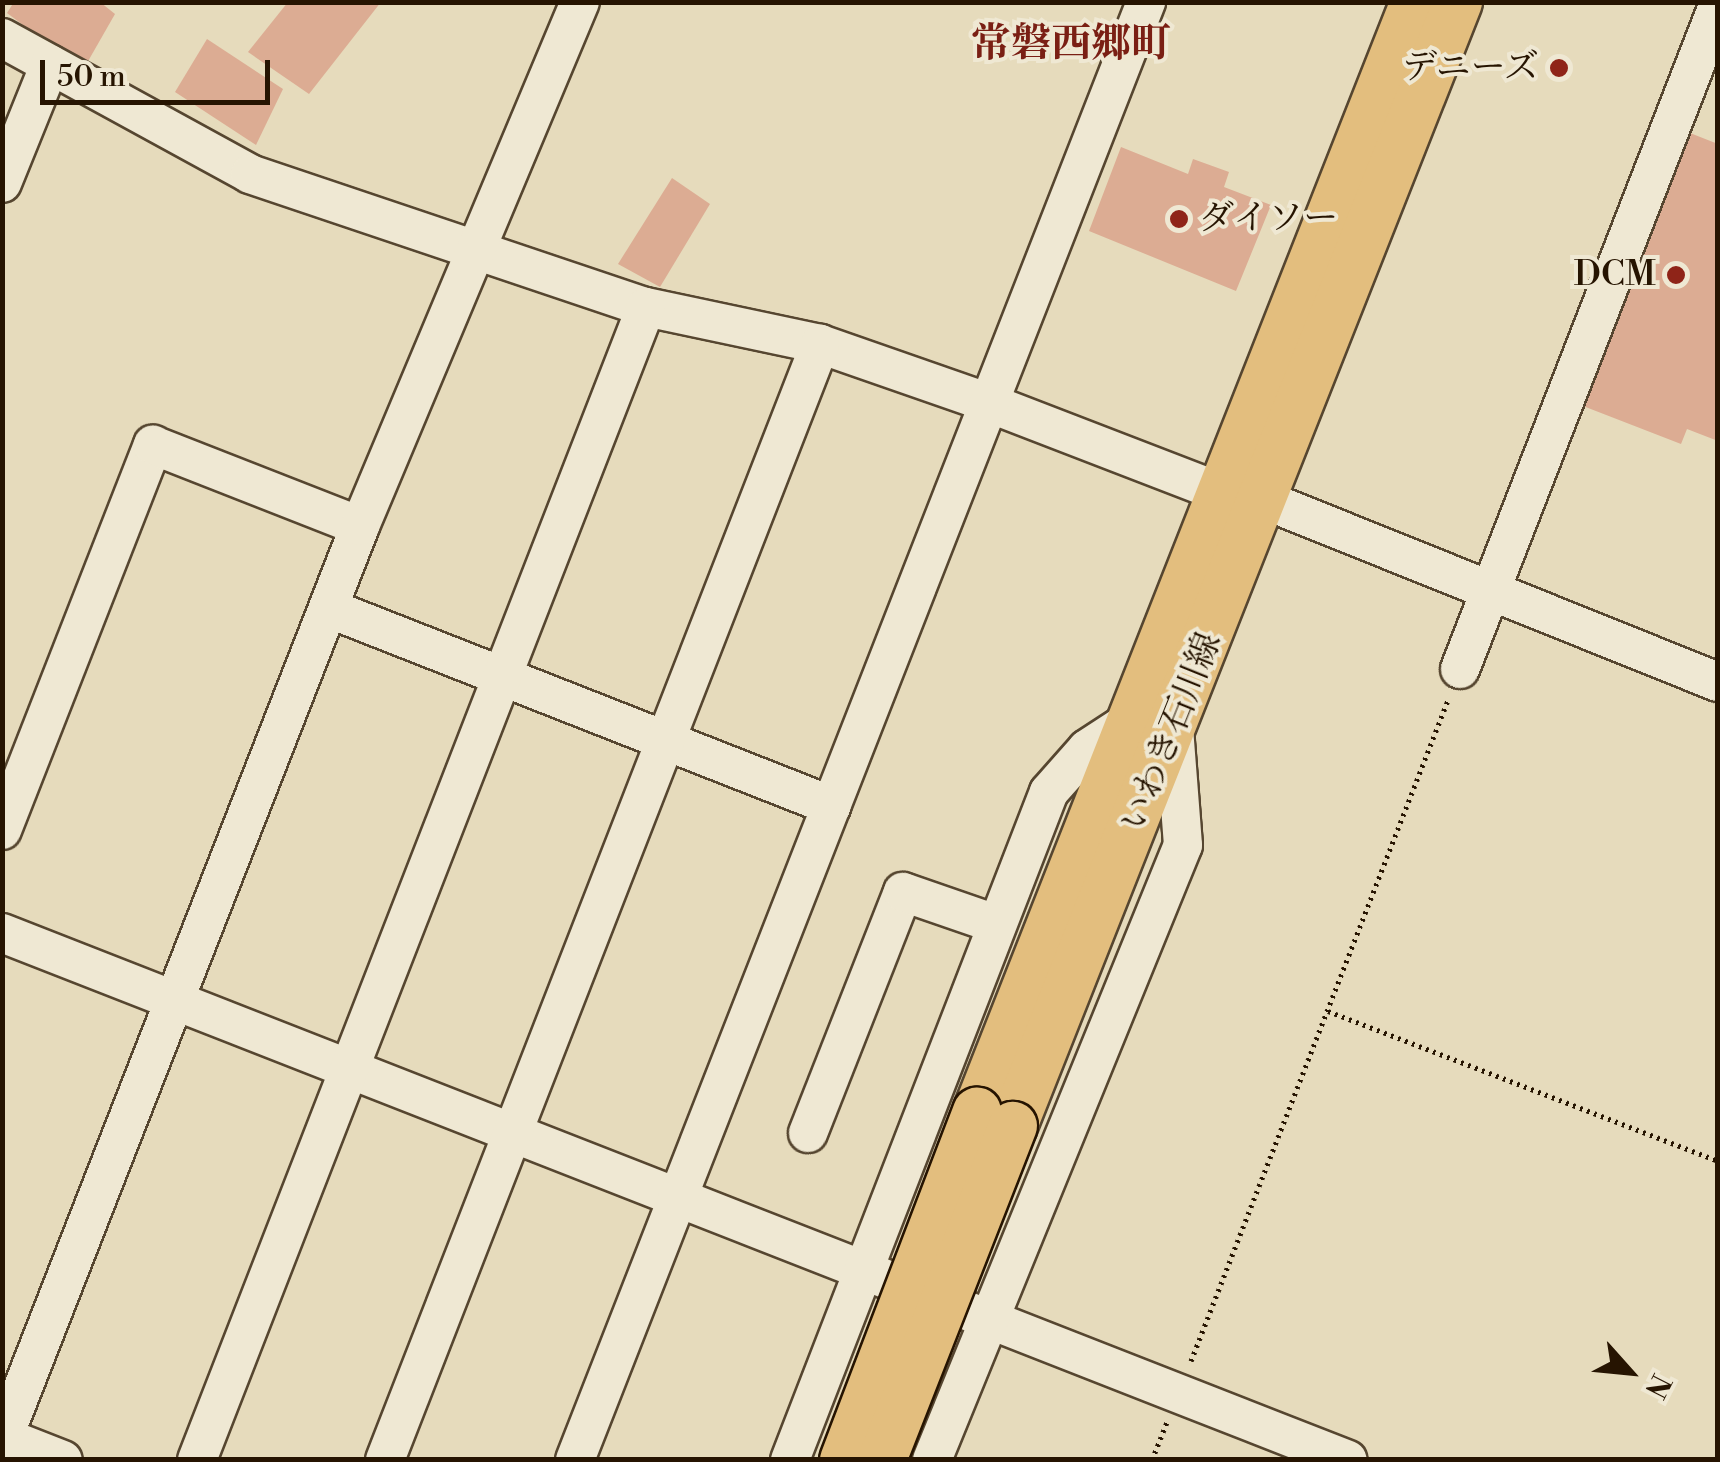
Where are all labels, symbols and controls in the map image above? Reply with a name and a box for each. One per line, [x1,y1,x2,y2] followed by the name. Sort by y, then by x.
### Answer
[971,20,1171,68] district label: 常磐西郷町
[45,40,275,102] scale bar
[1399,47,1539,89] place label: デニーズ
[1548,57,1570,79] marker: デニーズ
[57,58,126,96] text: 50 m
[1199,198,1339,240] place label: ダイソー
[1168,208,1190,230] marker: ダイソー
[1574,254,1656,296] place label: DCM
[1665,264,1687,286] marker: DCM
[1113,627,1231,837] street label: いわき石川線
[1580,1322,1680,1422] north arrow
[1637,1368,1678,1404] text: N

